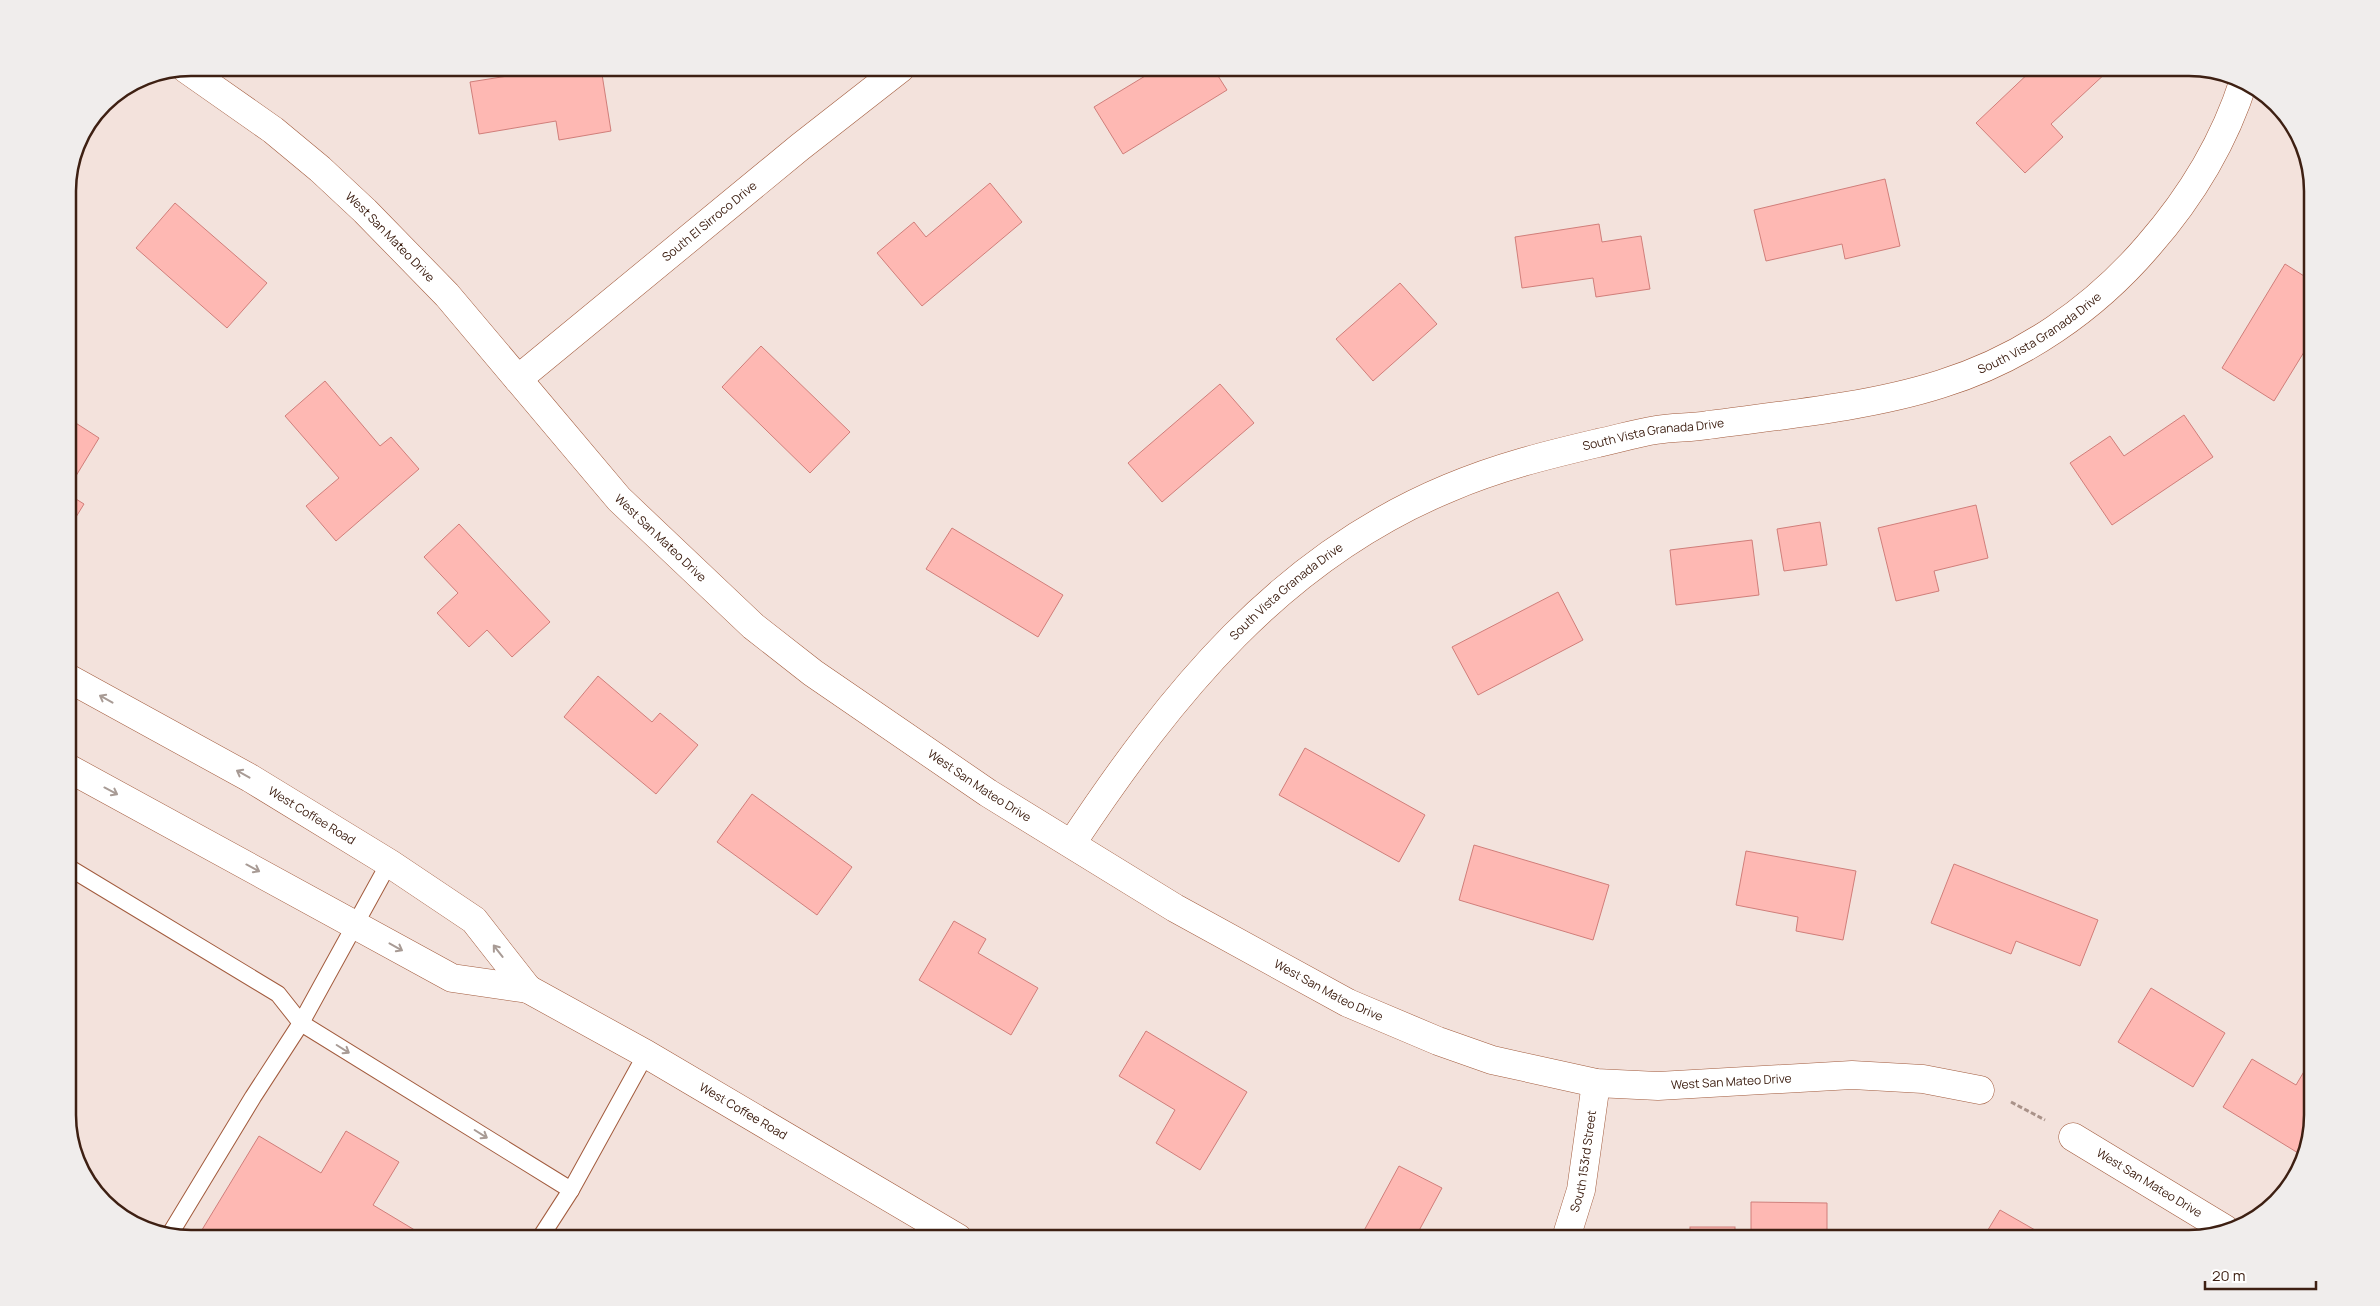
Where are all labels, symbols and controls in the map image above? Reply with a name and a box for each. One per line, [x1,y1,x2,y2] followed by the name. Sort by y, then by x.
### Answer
[658,177,760,265] street label: South El Sirroco Drive
[342,188,439,286] street label: West San Mateo Drive
[1975,288,2105,378] street label: South Vista Granada Drive
[1581,414,1725,454] street label: South Vista Granada Drive
[611,490,710,585] street label: West San Mateo Drive
[1226,539,1346,644] street label: South Vista Granada Drive
[98,694,113,704] one-way arrow
[925,745,1035,826] street label: West San Mateo Drive
[236,769,250,779] one-way arrow
[265,782,359,848] street label: West Coffee Road
[103,786,118,796] one-way arrow
[246,864,260,874] one-way arrow
[388,942,403,952] one-way arrow
[493,944,504,957] one-way arrow
[1271,955,1386,1025] street label: West San Mateo Drive
[335,1044,349,1054] one-way arrow
[1671,1069,1792,1093] street label: West San Mateo Drive
[696,1078,791,1143] street label: West Coffee Road
[1566,1109,1600,1214] street label: South 153rd Street
[474,1130,488,1140] one-way arrow
[2093,1144,2205,1221] street label: West San Mateo Drive
[2205,1258,2316,1290] scale bar
[2212,1265,2245,1286] text: 20 m

